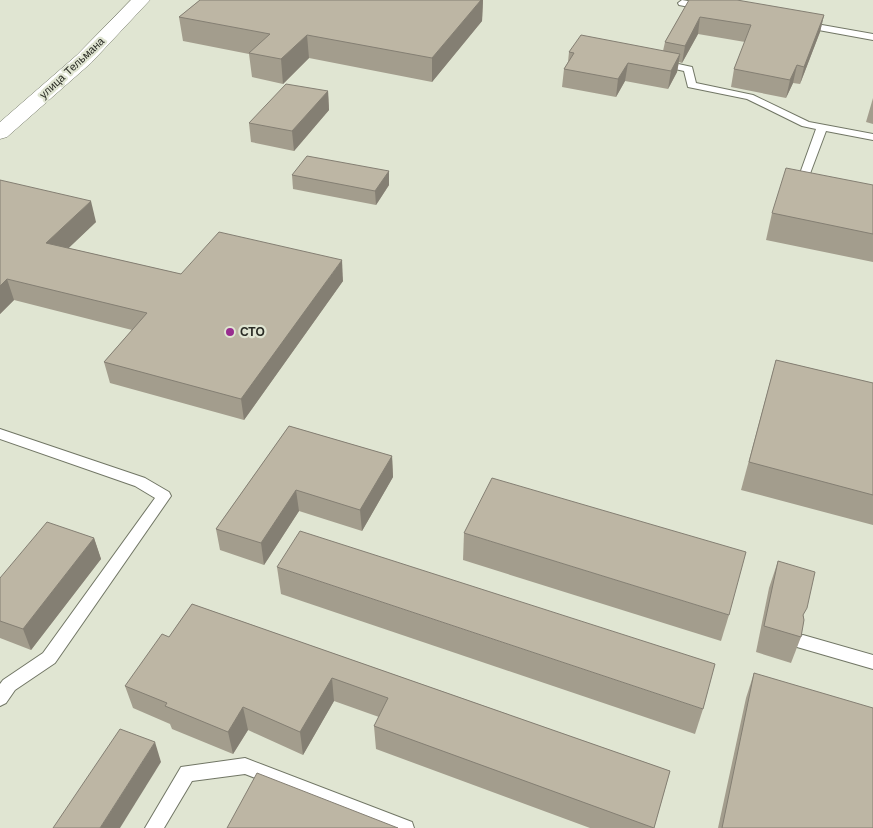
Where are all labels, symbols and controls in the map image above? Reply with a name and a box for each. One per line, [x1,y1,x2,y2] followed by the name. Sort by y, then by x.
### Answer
[37,34,108,101] street label: улица Тельмана
[240,325,265,339] place label: СТО
[224,326,236,338] marker: СТО

